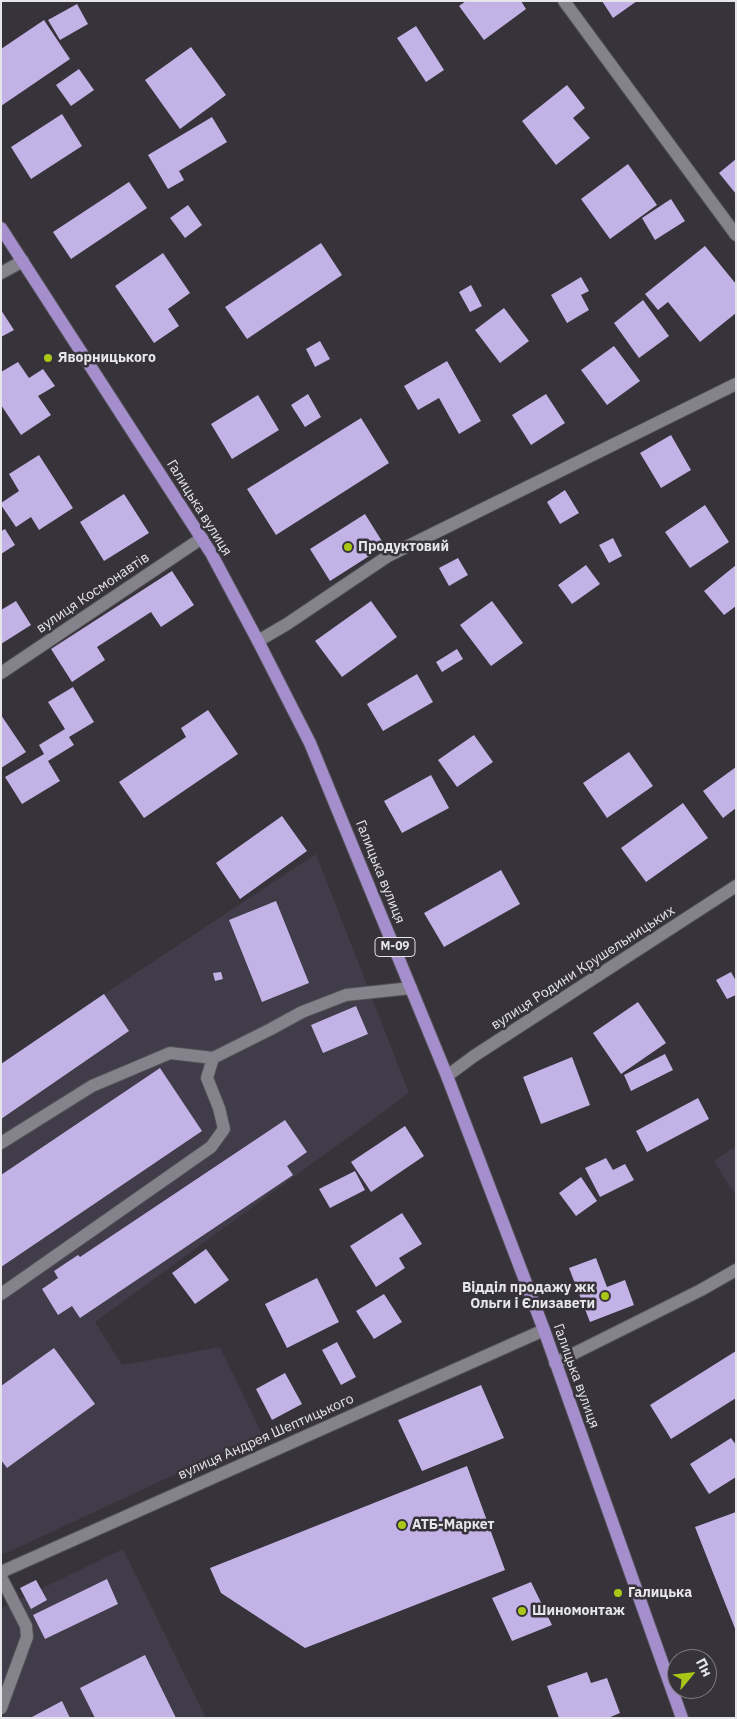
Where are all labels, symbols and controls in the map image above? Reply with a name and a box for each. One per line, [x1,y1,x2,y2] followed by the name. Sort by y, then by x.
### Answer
[58,350,156,366] place label: Яворницького
[42,352,54,364] marker: Яворницького
[163,457,235,559] street label: Галицька вулиця
[358,539,449,555] place label: Продуктовий
[342,541,354,553] marker: Продуктовий
[33,549,153,637] street label: вулиця Космонавтів
[352,818,408,926] street label: Галицька вулиця
[488,902,678,1034] street label: вулиця Родини Крушельницьких
[375,938,415,956] road number: М-09
[462,1280,595,1312] place label: Відділ продажу жк Ольги і Єлизавети
[599,1290,611,1302] marker: Відділ продажу жк Ольги і Єлизавети
[549,1321,603,1431] street label: Галицька вулиця
[176,1391,356,1483] street label: вулиця Андрея Шептицького
[412,1517,494,1533] place label: ATБ-Маркет
[396,1519,408,1531] marker: ATБ-Маркет
[628,1585,692,1601] place label: Галицька
[612,1587,624,1599] marker: Галицька
[532,1603,625,1619] place label: Шиномонтаж
[516,1605,528,1617] marker: Шиномонтаж
[667,1649,717,1699] north arrow
[692,1655,717,1680] text: Пн

